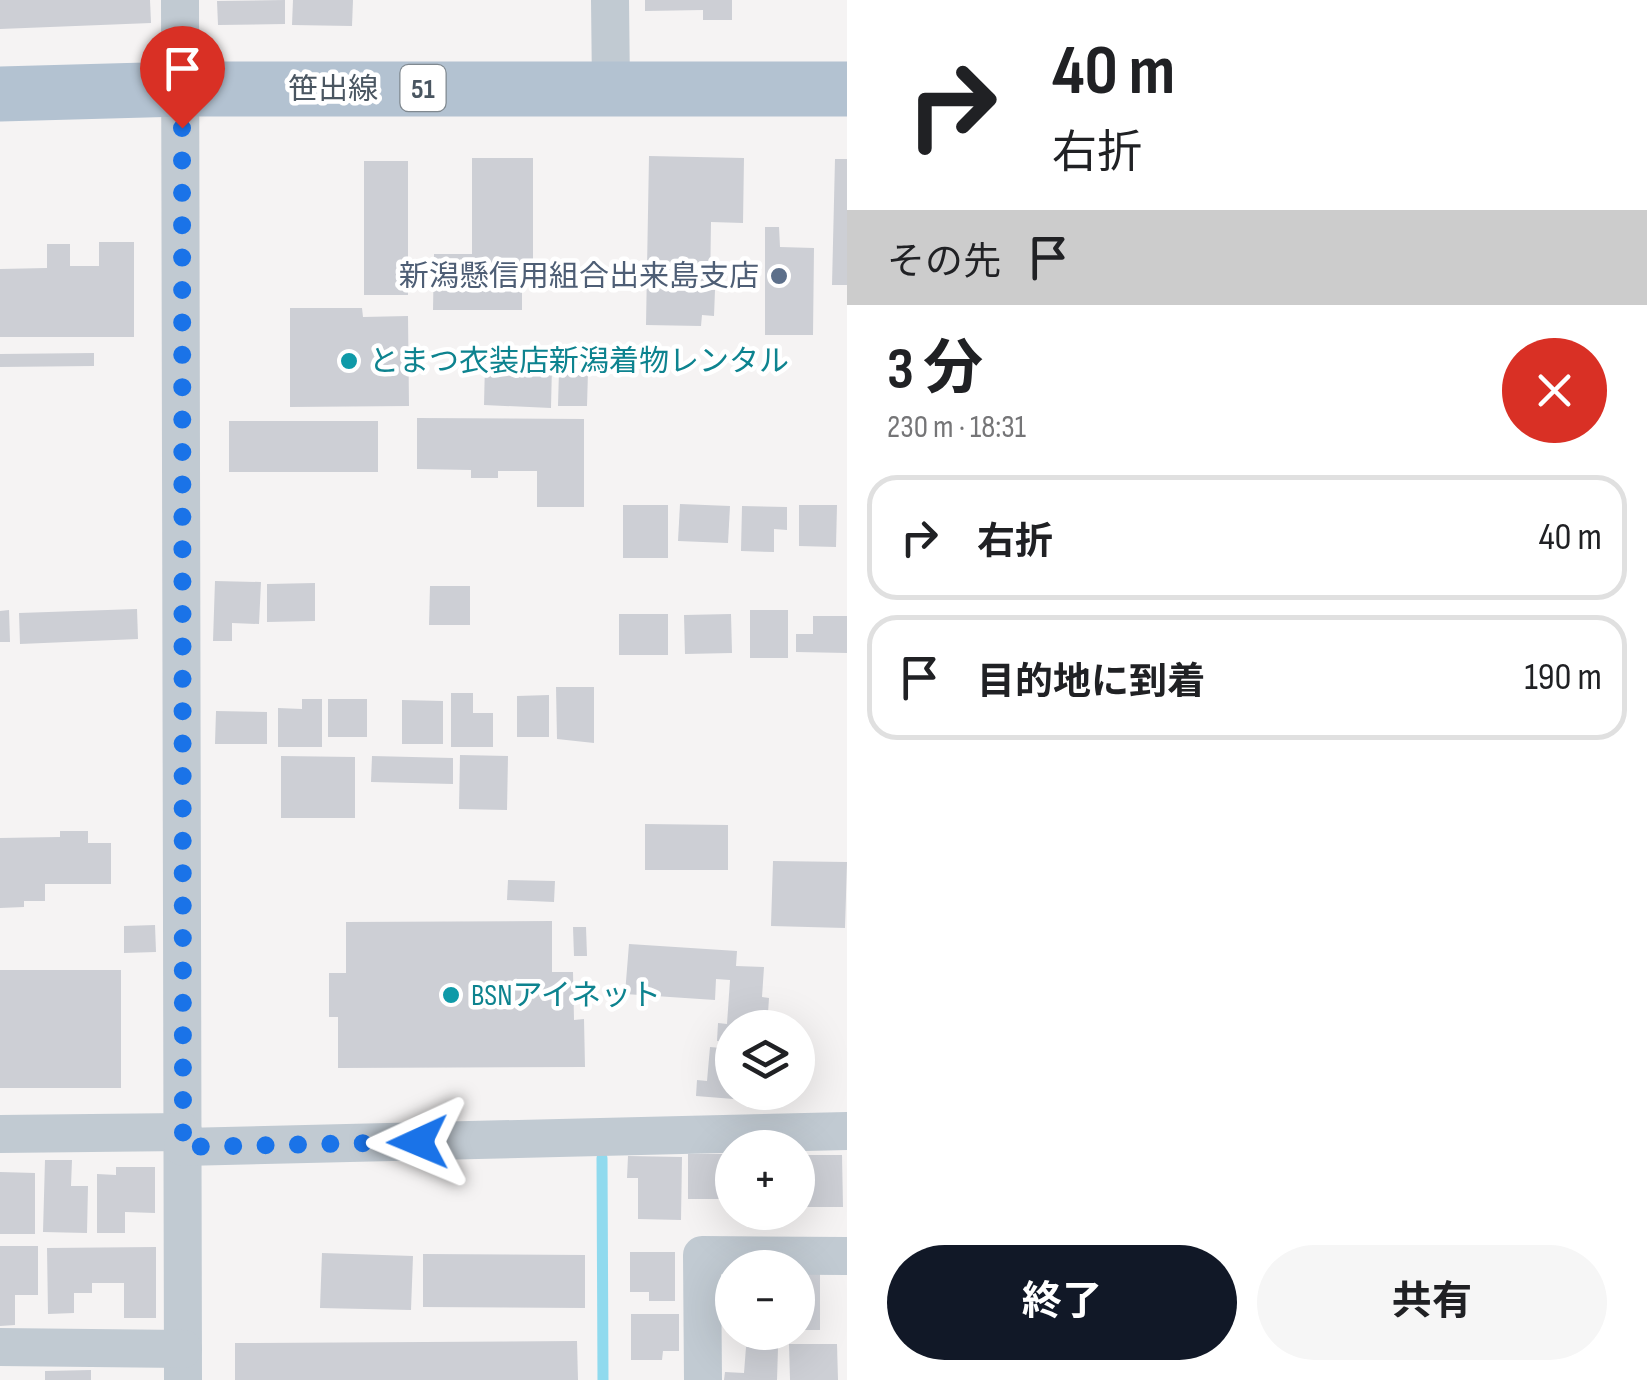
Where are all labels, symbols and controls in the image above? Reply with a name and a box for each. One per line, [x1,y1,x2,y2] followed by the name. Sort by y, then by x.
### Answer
[140,26,225,129] pin
[1052,30,1175,114] text: 40 m
[887,40,1017,170] icon: right
[155,41,210,96] icon: arrive
[400,65,446,111] road number: 51
[288,72,378,108] street label: 笹出線
[1052,126,1142,181] text: 右折
[1021,230,1076,285] icon: arrive
[887,240,1001,285] text: その先
[399,259,759,295] place label: 新潟懸信用組合出来島支店
[768,265,790,287] marker: 新潟懸信用組合出来島支店
[887,334,983,406] text: 3 分
[1502,338,1607,443] button: close
[369,344,789,380] place label: とまつ衣装店新潟着物レンタル
[338,350,360,372] marker: とまつ衣装店新潟着物レンタル
[887,408,1026,447] text: 230 m · 18:31
[892,510,947,565] icon: right
[1539,515,1602,560] text: 40 m
[977,520,1053,565] text: 右折
[892,650,947,705] icon: arrive
[1524,655,1602,700] text: 190 m
[977,660,1205,705] text: 目的地に到着
[471,978,661,1014] place label: BSNアイネット
[440,984,462,1006] marker: BSNアイネット
[715,1010,815,1350] map controls
[715,1010,815,1110] button: layers
[366,1090,470,1194] position arrow
[715,1130,815,1230] button: +
[887,1245,1237,1360] button: 終了
[1257,1245,1607,1360] button: 共有
[715,1250,815,1350] button: −

